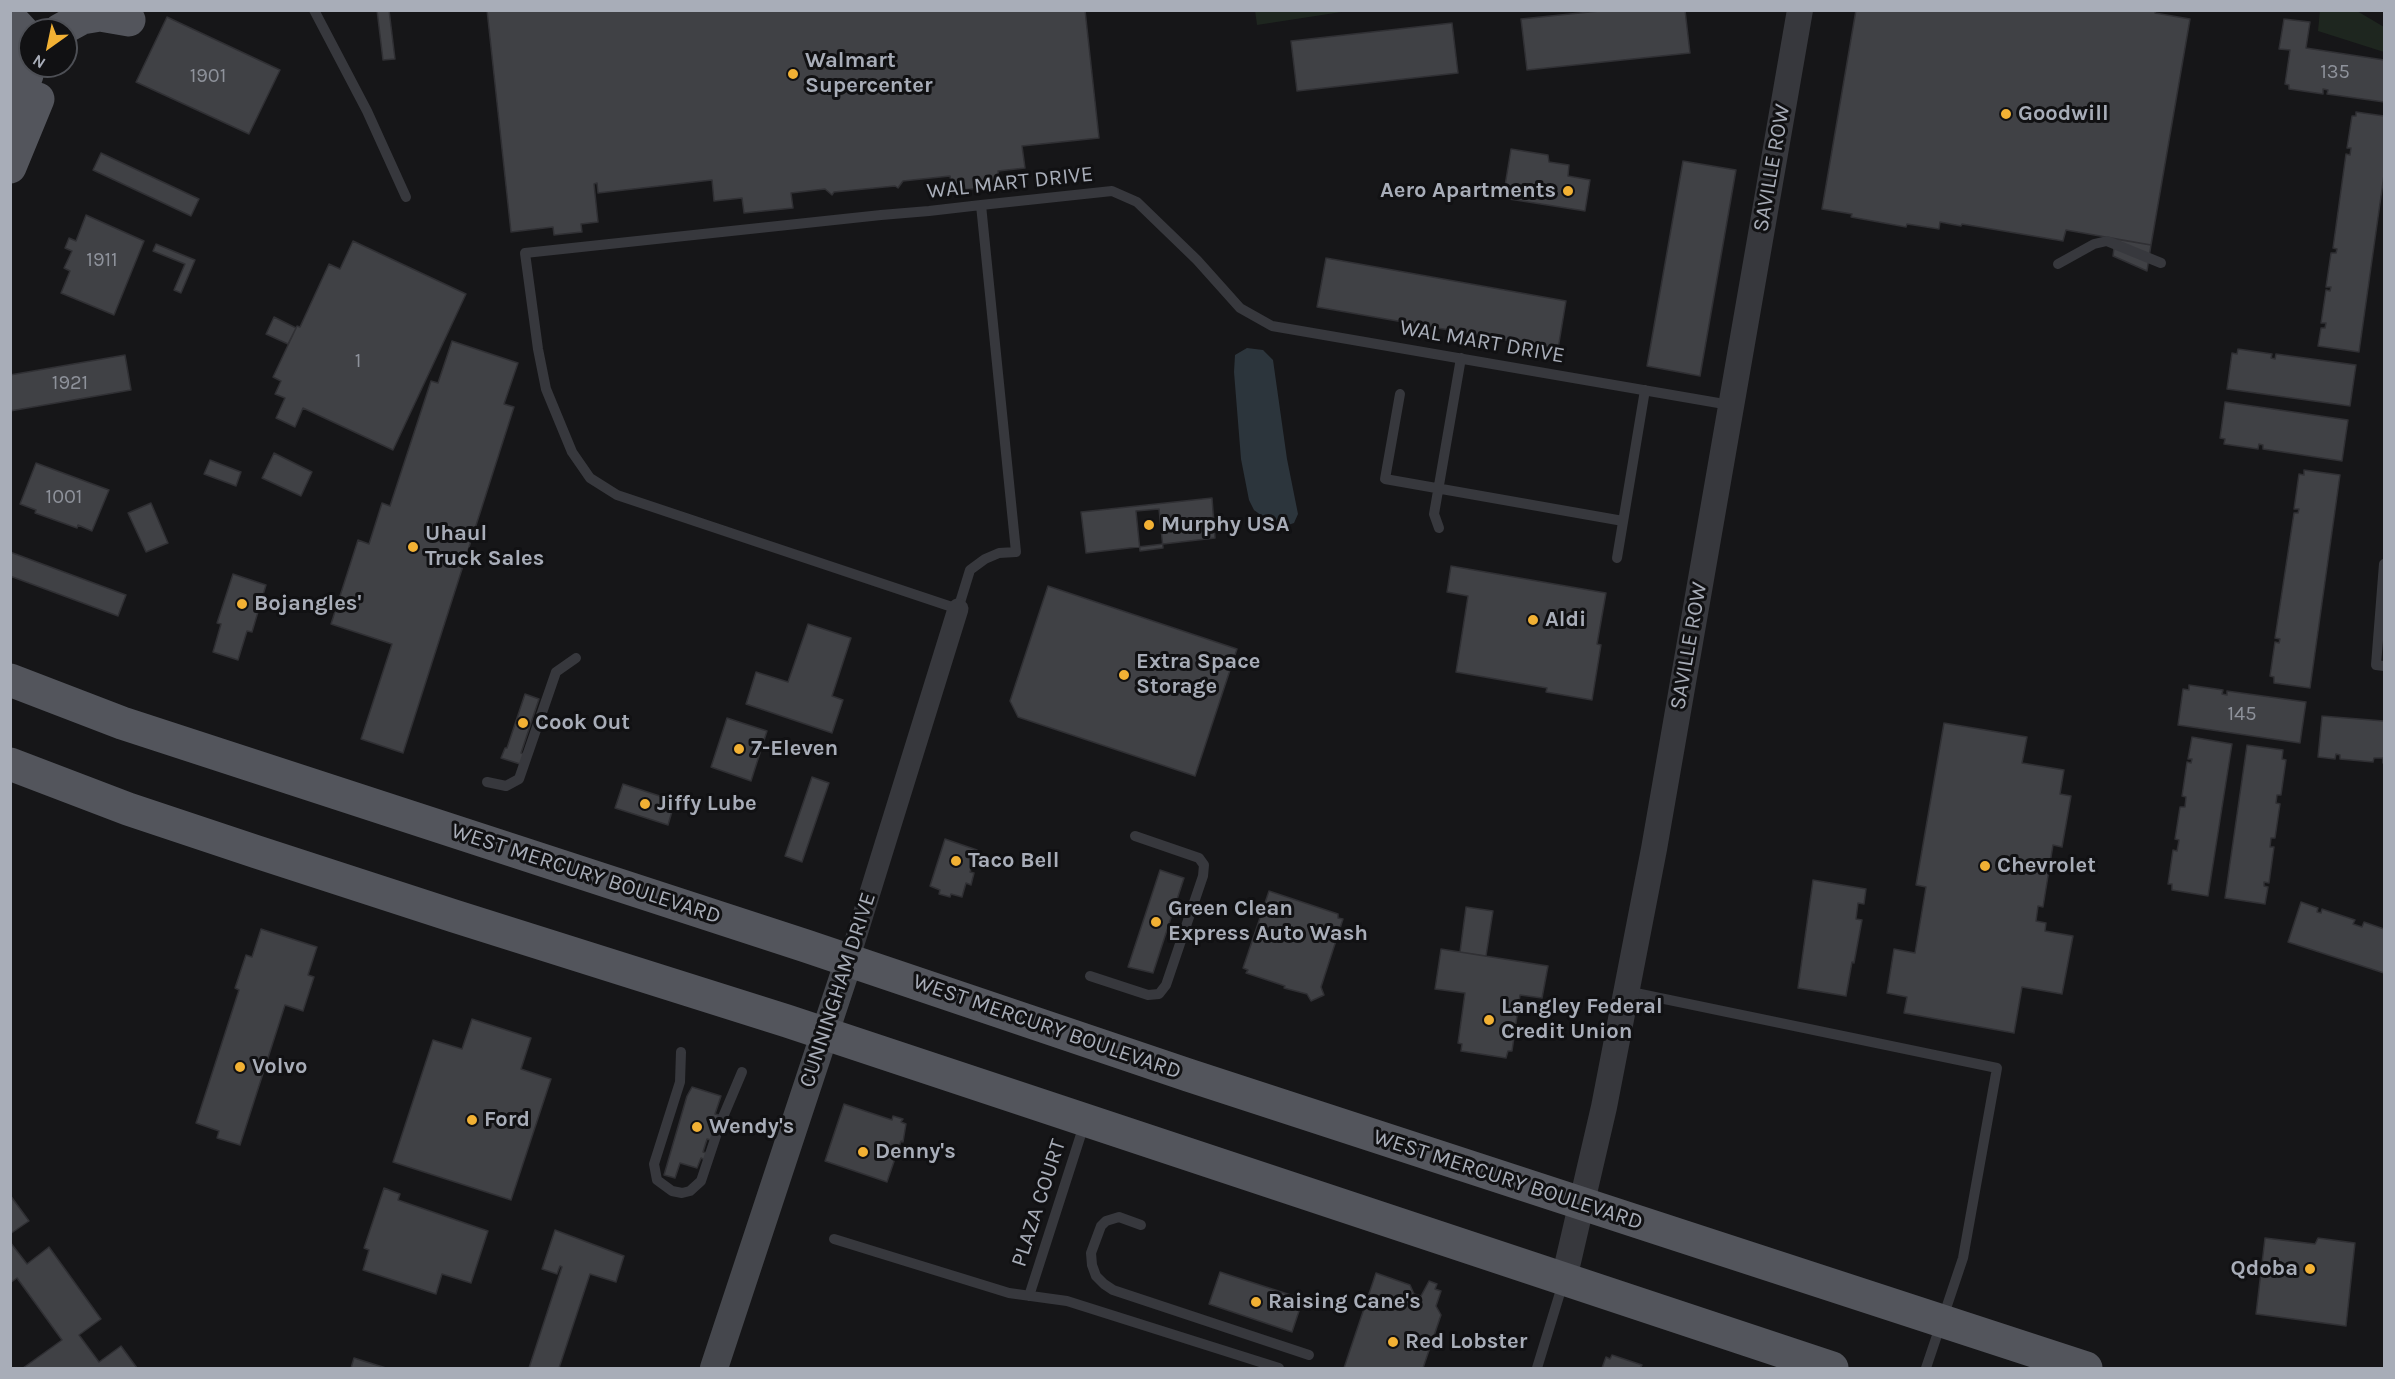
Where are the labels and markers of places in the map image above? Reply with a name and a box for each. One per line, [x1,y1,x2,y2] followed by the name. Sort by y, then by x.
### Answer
[805,48,933,100] place label: Walmart Supercenter
[786,67,800,81] marker: Walmart Supercenter
[2018,101,2109,127] place label: Goodwill
[1999,107,2013,121] marker: Goodwill
[1380,178,1556,204] place label: Aero Apartments
[1561,184,1575,198] marker: Aero Apartments
[1161,512,1289,538] place label: Murphy USA
[1142,518,1156,532] marker: Murphy USA
[425,521,544,572] place label: Uhaul Truck Sales
[406,540,420,554] marker: Uhaul Truck Sales
[254,591,361,617] place label: Bojangles'
[235,597,249,611] marker: Bojangles'
[1545,607,1586,633] place label: Aldi
[1526,613,1540,627] marker: Aldi
[1136,649,1260,700] place label: Extra Space Storage
[1117,668,1131,682] marker: Extra Space Storage
[535,710,630,736] place label: Cook Out
[516,716,530,730] marker: Cook Out
[751,736,838,762] place label: 7-Eleven
[732,742,746,756] marker: 7-Eleven
[657,791,757,817] place label: Jiffy Lube
[638,797,652,811] marker: Jiffy Lube
[968,848,1059,874] place label: Taco Bell
[1997,853,2096,879] place label: Chevrolet
[949,854,963,868] marker: Taco Bell
[1978,859,1992,873] marker: Chevrolet
[1168,896,1368,948] place label: Green Clean Express Auto Wash
[1149,915,1163,929] marker: Green Clean Express Auto Wash
[1501,994,1663,1046] place label: Langley Federal Credit Union
[1482,1013,1496,1027] marker: Langley Federal Credit Union
[252,1054,307,1080] place label: Volvo
[233,1060,247,1074] marker: Volvo
[484,1107,530,1133] place label: Ford
[465,1113,479,1127] marker: Ford
[709,1114,794,1140] place label: Wendy's
[690,1120,704,1134] marker: Wendy's
[875,1139,956,1165] place label: Denny's
[856,1145,870,1159] marker: Denny's
[2231,1256,2298,1282] place label: Qdoba
[2303,1262,2317,1276] marker: Qdoba
[1268,1289,1421,1315] place label: Raising Cane's
[1249,1295,1263,1309] marker: Raising Cane's
[1405,1329,1527,1355] place label: Red Lobster
[1386,1335,1400,1349] marker: Red Lobster

